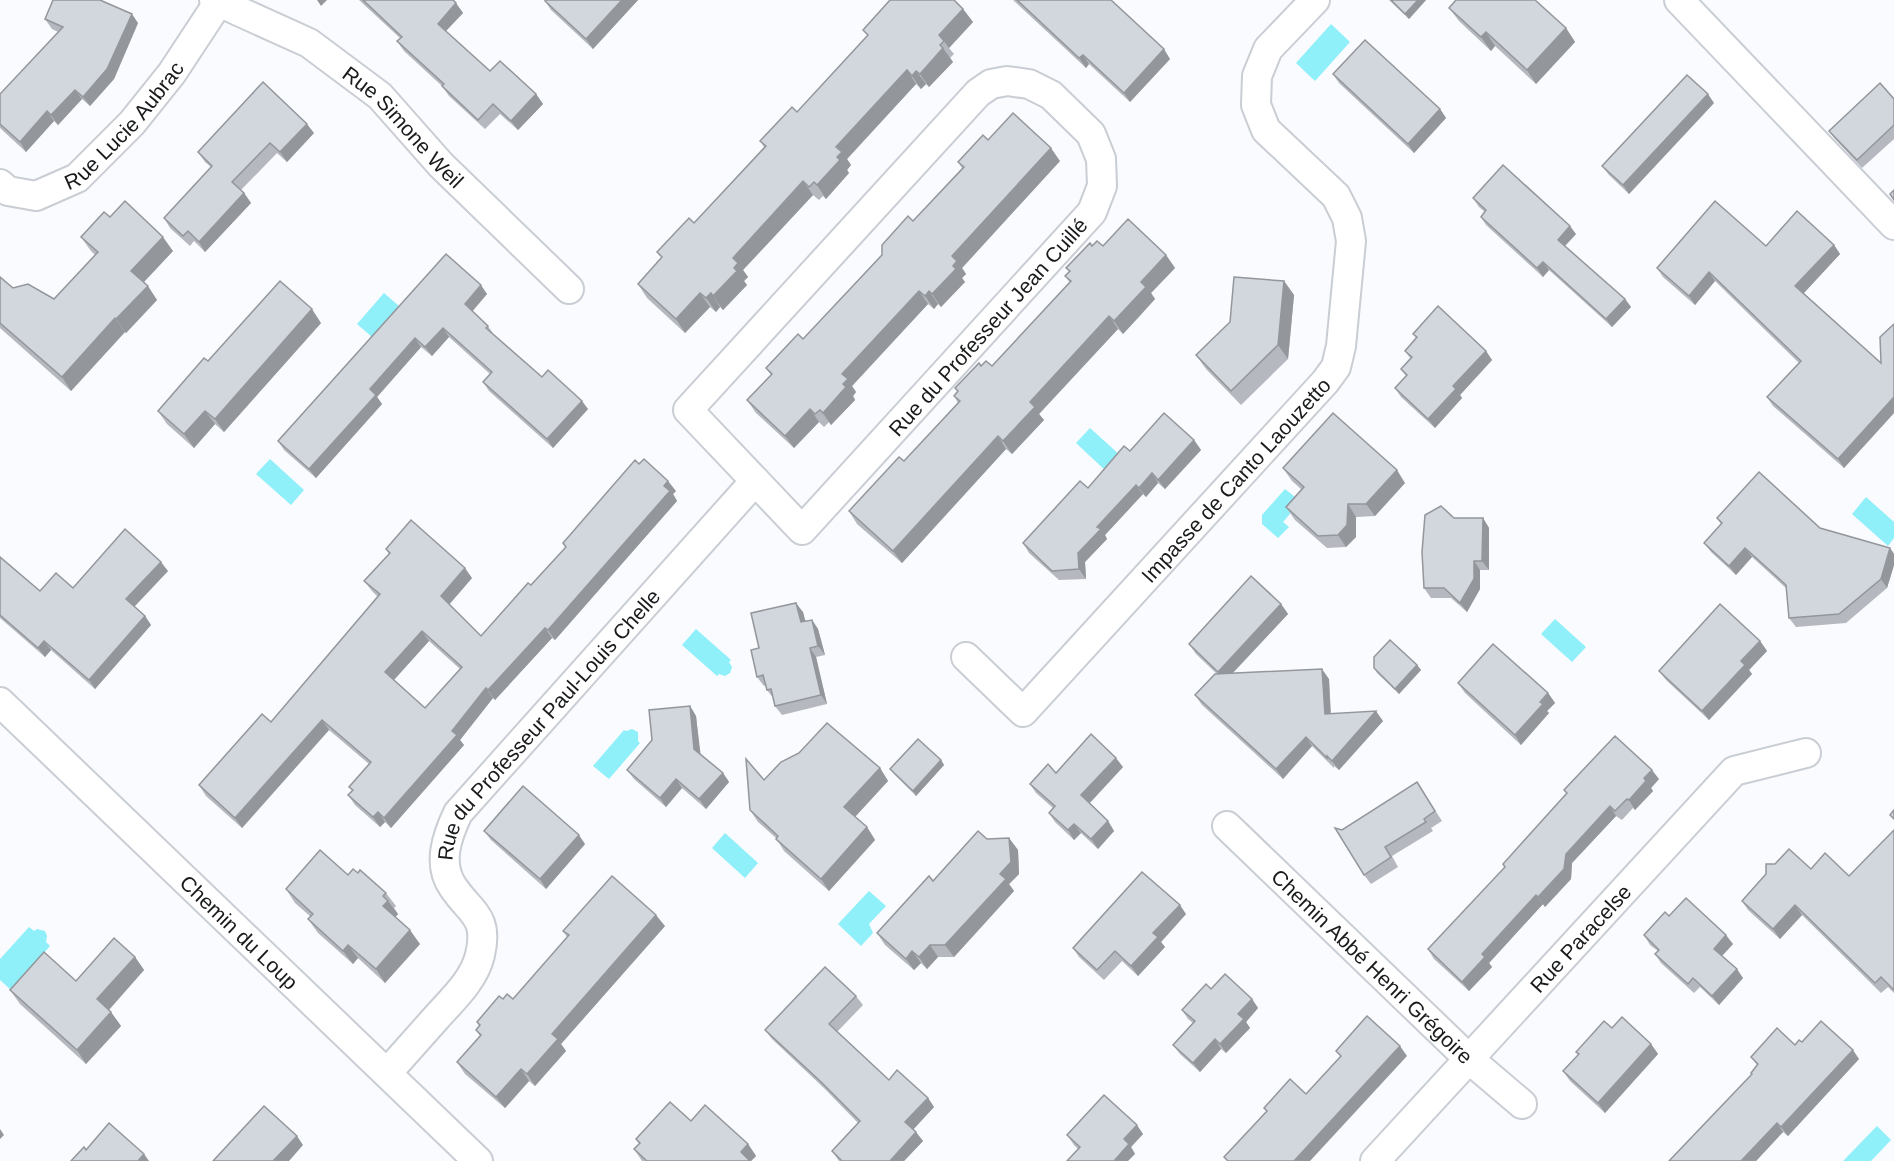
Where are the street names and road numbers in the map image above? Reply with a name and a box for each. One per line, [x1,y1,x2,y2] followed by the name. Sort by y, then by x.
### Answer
[61,57,188,194] street label: Rue Lucie Aubrac
[339,61,468,192] street label: Rue Simone Weil
[884,213,1092,441] street label: Rue du Professeur Jean Cuillé
[1136,373,1335,587] street label: Impasse de Canto Laouzetto
[433,584,664,861] street label: Rue du Professeur Paul-Louis Chelle
[1267,864,1478,1068] street label: Chemin Abbé Henri Grégoire
[176,870,303,994] street label: Chemin du Loup
[1525,880,1635,997] street label: Rue Paracelse

